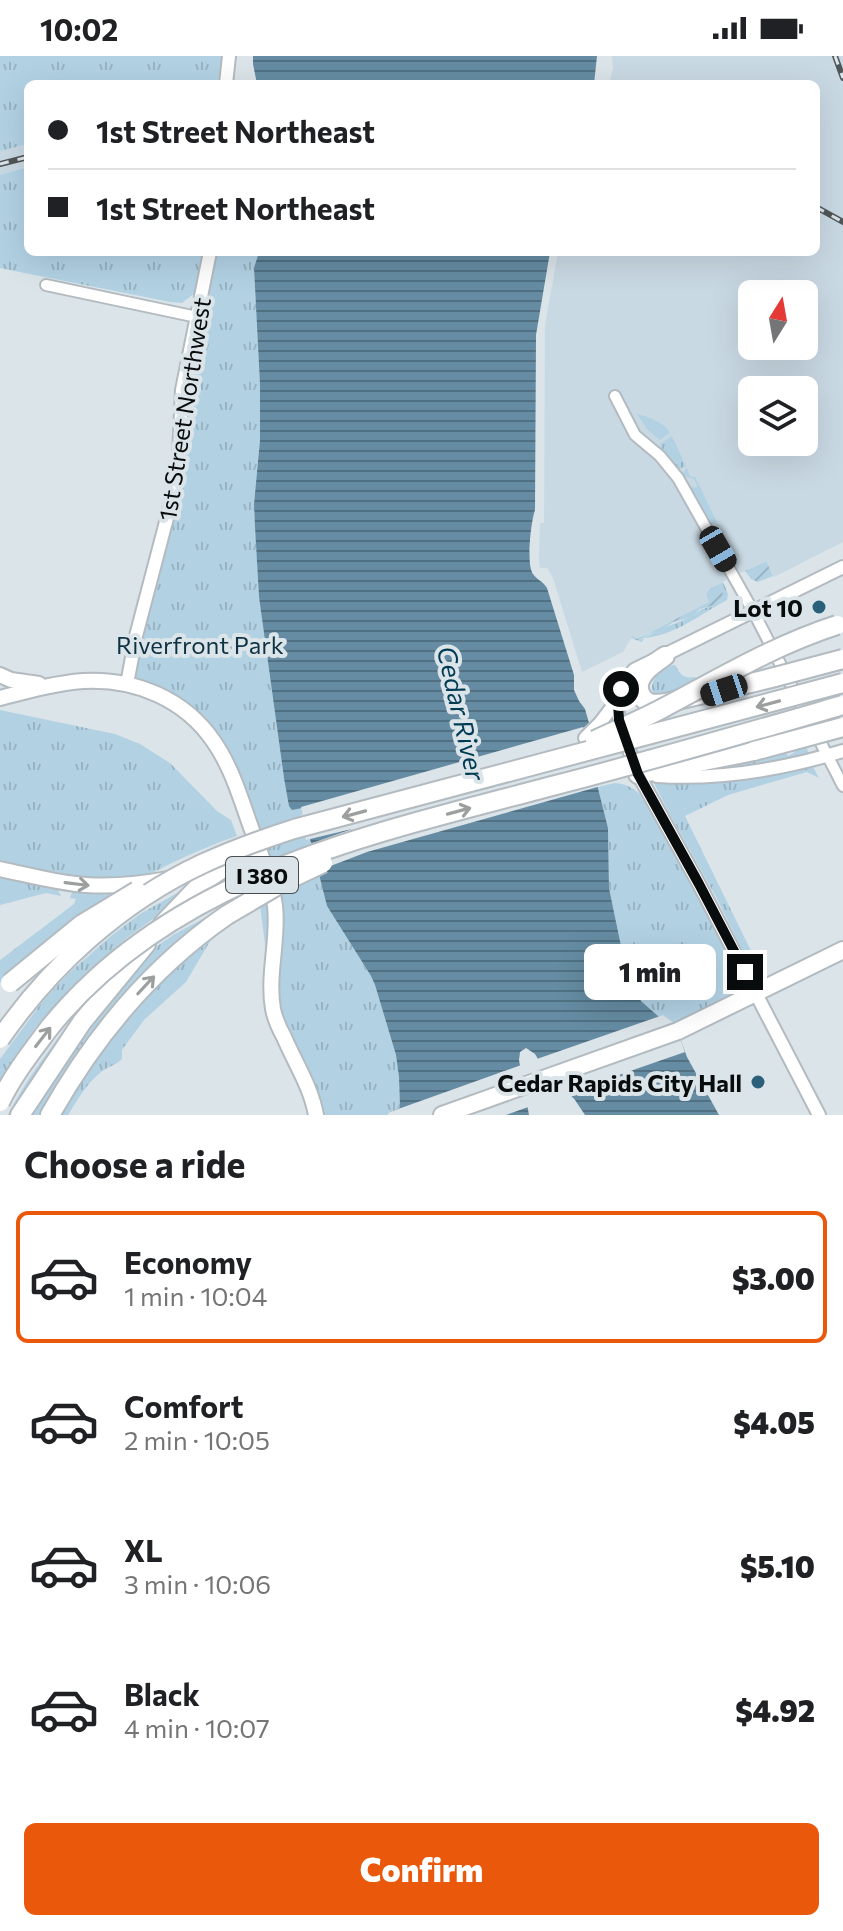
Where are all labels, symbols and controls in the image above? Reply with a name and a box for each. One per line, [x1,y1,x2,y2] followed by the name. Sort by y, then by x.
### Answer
[40,10,118,47] text: 10:02
[96,112,375,149] text: 1st Street Northeast
[96,189,375,226] text: 1st Street Northeast
[738,280,818,360] north arrow
[738,280,818,456] map controls
[152,295,216,523] street label: 1st Street Northwest
[738,376,818,456] button: layers
[696,522,740,576] car
[733,593,803,622] place label: Lot 10
[810,598,828,616] marker: Lot 10
[116,630,284,659] park label: Riverfront Park
[432,643,493,785] water label: Cedar River
[603,671,639,707] route start
[697,671,751,709] car
[755,697,781,712] one-way arrow
[446,803,472,818] one-way arrow
[341,807,367,822] one-way arrow
[226,857,298,893] road number: I 380
[63,876,89,891] one-way arrow
[585,944,717,1000] callout: 1 min
[727,954,763,990] route end
[619,956,681,987] text: 1 min
[136,975,154,995] one-way arrow
[34,1027,51,1048] one-way arrow
[497,1068,742,1097] place label: Cedar Rapids City Hall
[749,1073,767,1091] marker: Cedar Rapids City Hall
[24,1141,245,1185] text: Choose a ride
[28,1241,100,1313] icon: car
[124,1243,252,1280] text: Economy
[732,1259,815,1296] text: $3.00
[124,1280,267,1311] text: 1 min · 10:04
[28,1385,100,1457] icon: car
[124,1387,243,1424] text: Comfort
[733,1403,815,1440] text: $4.05
[124,1424,270,1455] text: 2 min · 10:05
[28,1529,100,1601] icon: car
[124,1531,163,1568] text: XL
[740,1547,815,1584] text: $5.10
[124,1568,271,1599] text: 3 min · 10:06
[28,1673,100,1745] icon: car
[124,1675,200,1712] text: Black
[735,1691,815,1728] text: $4.92
[124,1712,270,1743] text: 4 min · 10:07
[24,1823,819,1915] button: Confirm

